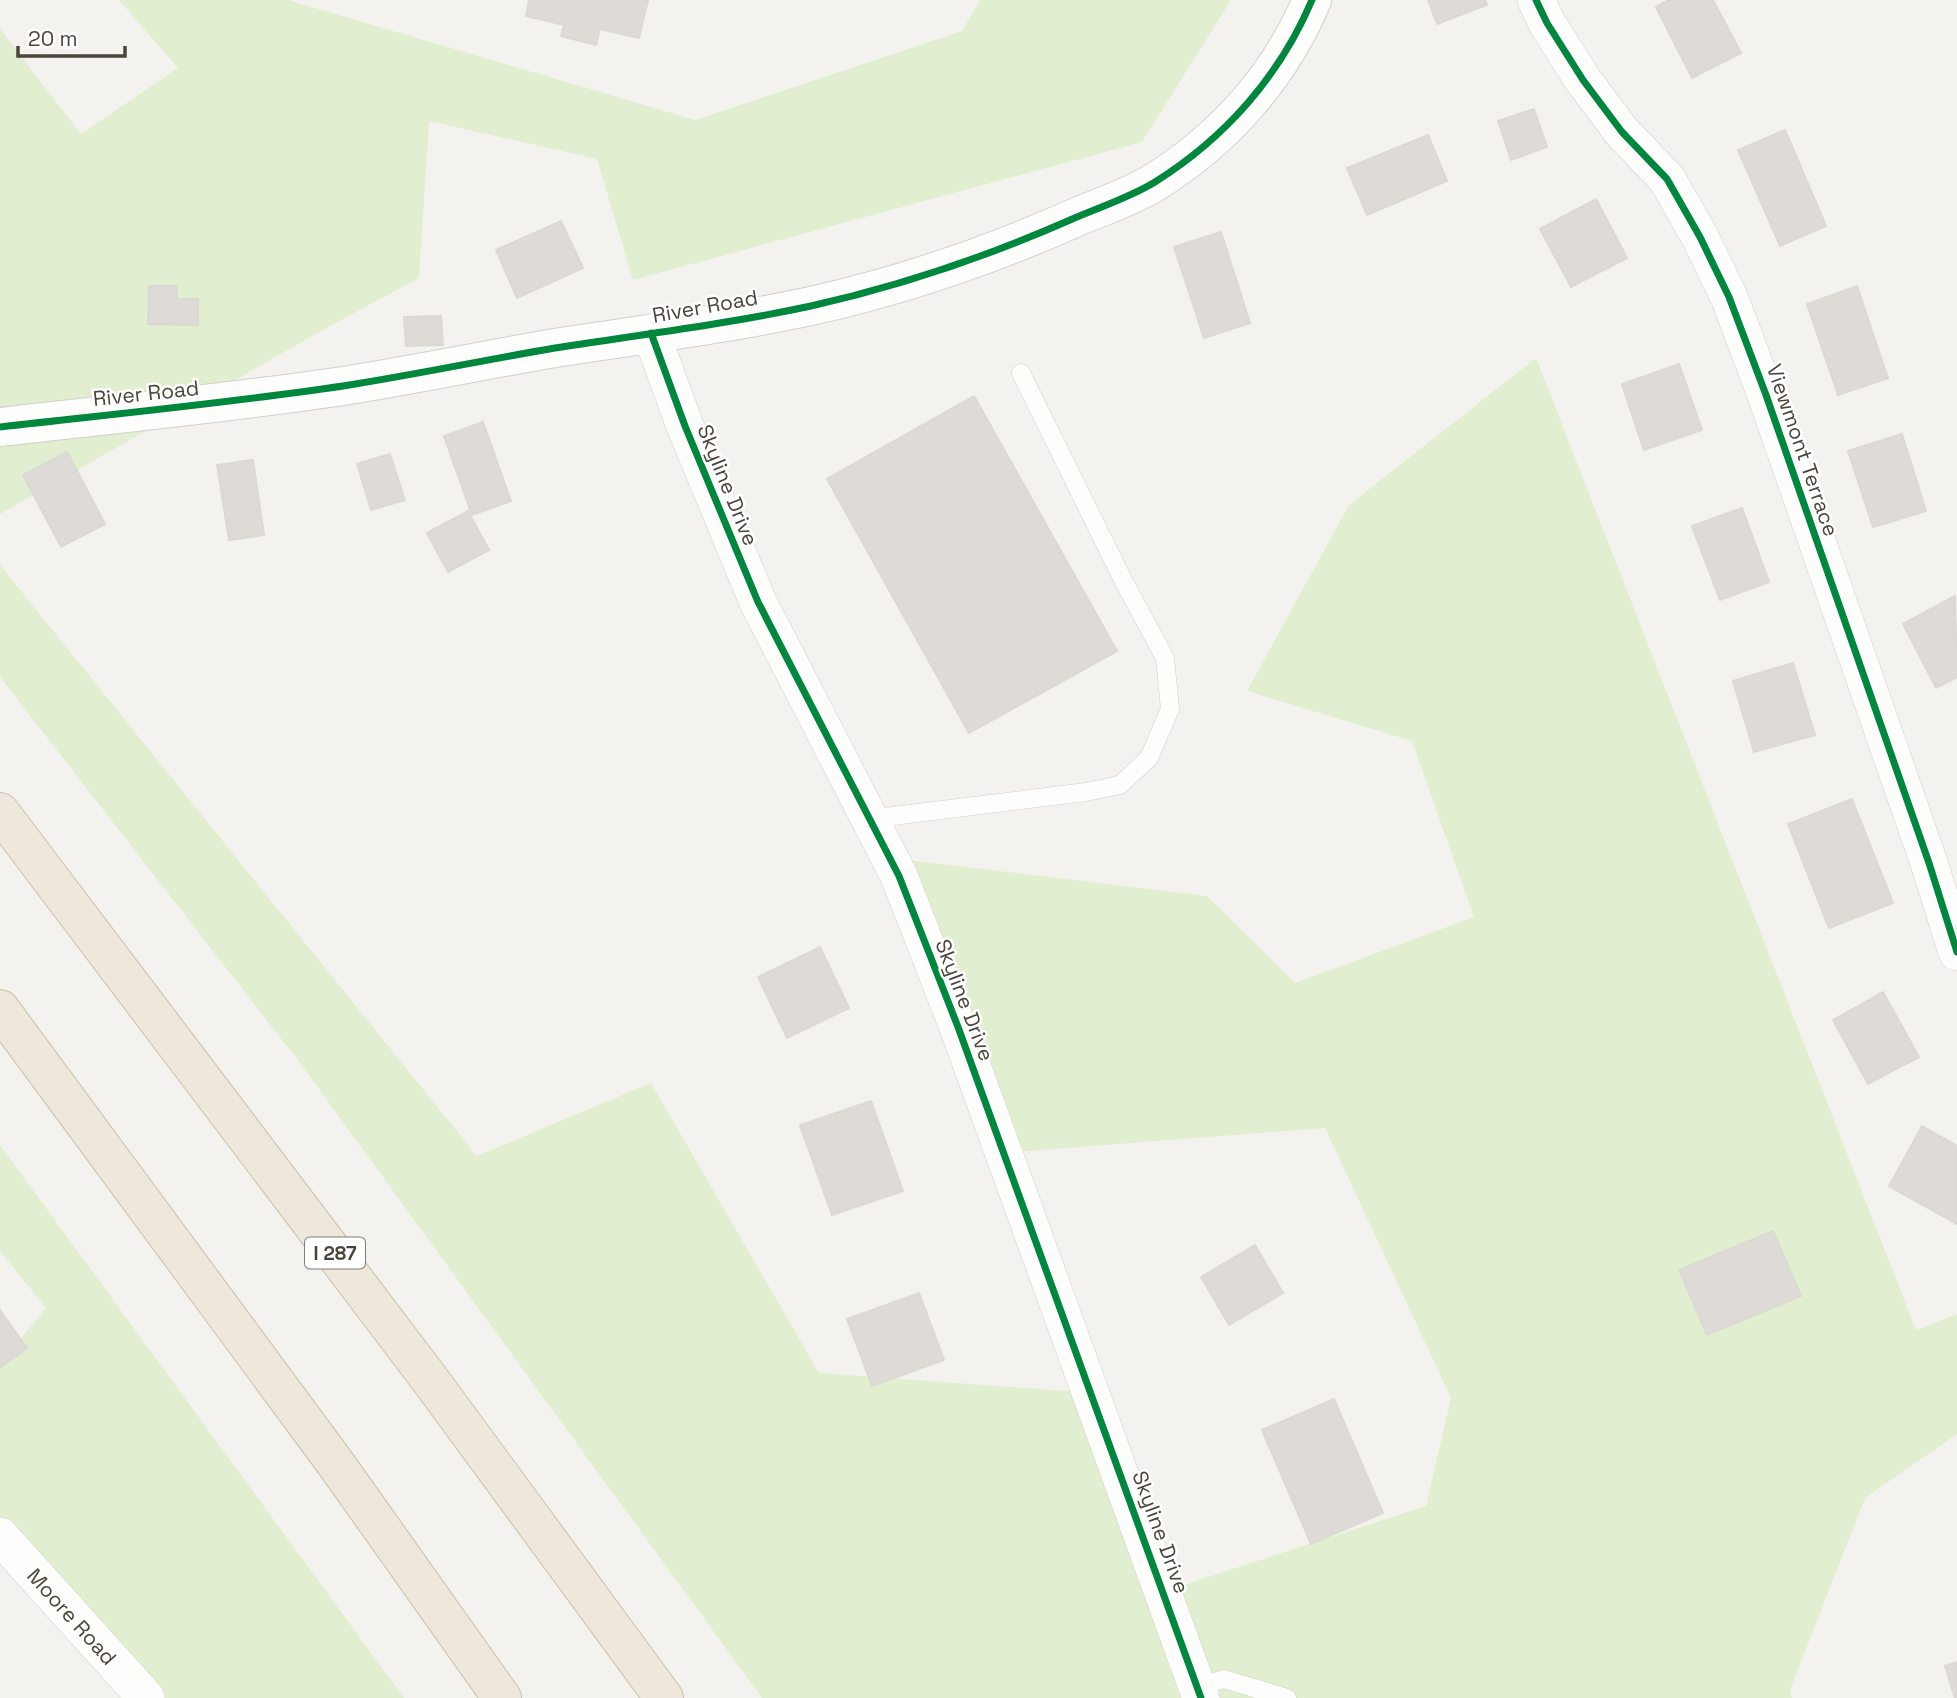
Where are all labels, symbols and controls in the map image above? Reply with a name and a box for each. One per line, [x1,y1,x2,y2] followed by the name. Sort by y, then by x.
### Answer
[18,14,124,58] scale bar
[28,25,78,52] text: 20 m
[650,283,760,329] street label: River Road
[1761,360,1845,540] street label: Viewmont Terrace
[92,374,200,412] street label: River Road
[691,420,765,550] street label: Skyline Drive
[929,935,1001,1065] street label: Skyline Drive
[305,1238,365,1268] road number: I 287
[1126,1467,1196,1597] street label: Skyline Drive
[22,1562,123,1670] street label: Moore Road

